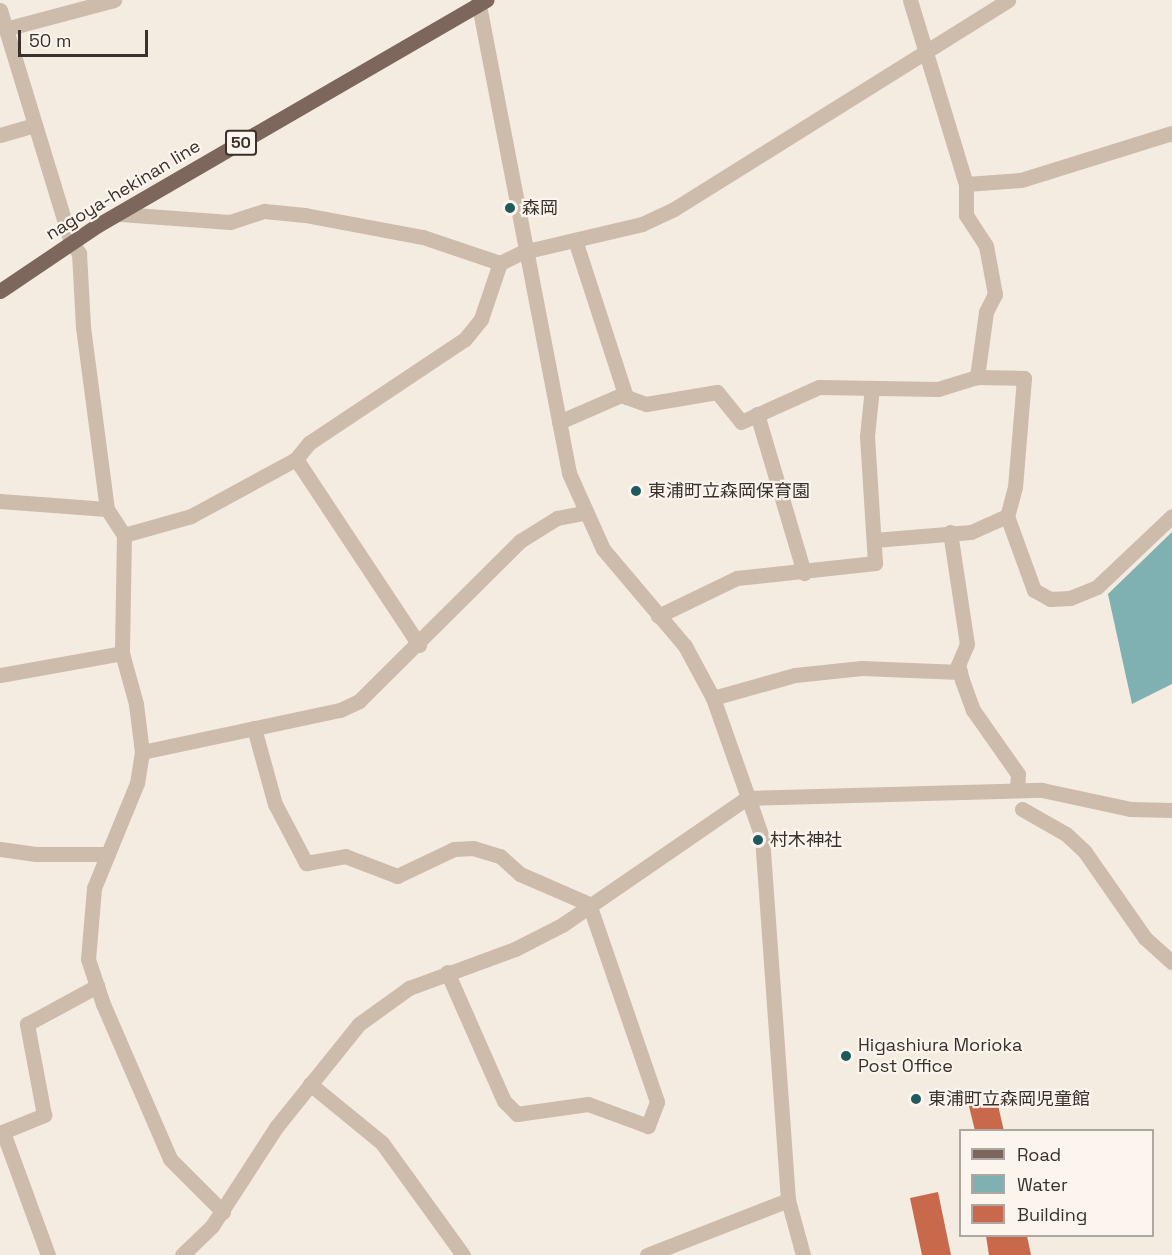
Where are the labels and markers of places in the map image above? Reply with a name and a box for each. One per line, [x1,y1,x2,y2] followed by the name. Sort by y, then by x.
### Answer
[522,197,558,219] place label: 森岡
[503,201,517,215] marker: 森岡
[648,480,810,502] place label: 東浦町立森岡保育園
[629,484,643,498] marker: 東浦町立森岡保育園
[770,829,842,851] place label: 村木神社
[751,833,765,847] marker: 村木神社
[858,1035,1022,1078] place label: Higashiura Morioka Post Office
[839,1049,853,1063] marker: Higashiura Morioka Post Office
[928,1088,1090,1110] place label: 東浦町立森岡児童館
[909,1092,923,1106] marker: 東浦町立森岡児童館

